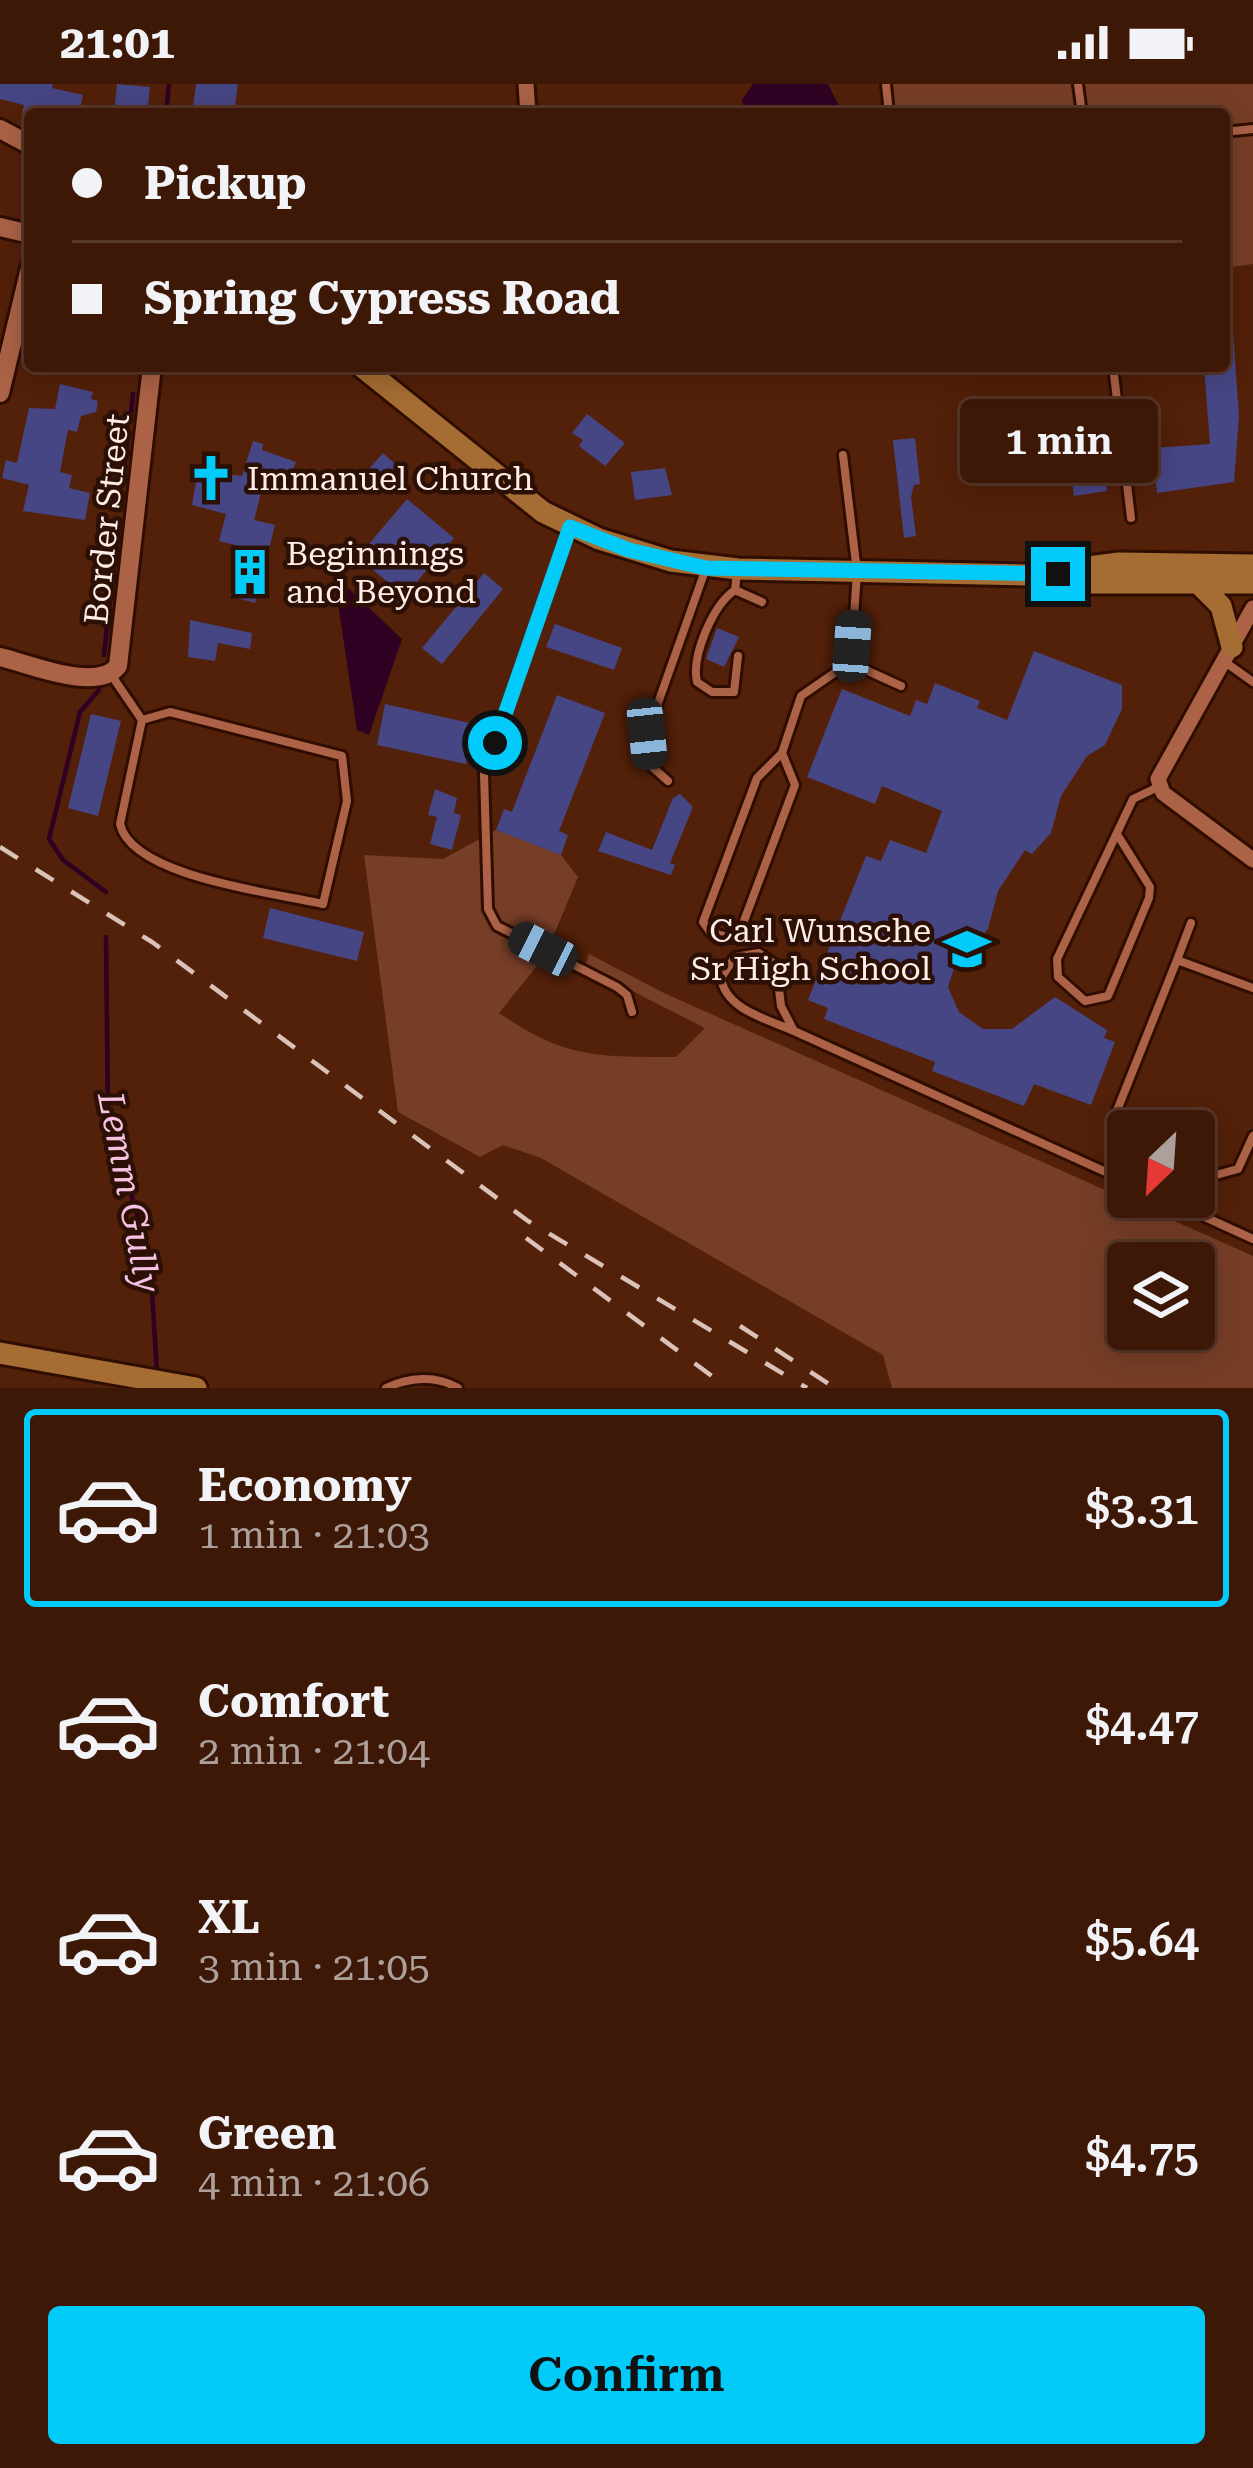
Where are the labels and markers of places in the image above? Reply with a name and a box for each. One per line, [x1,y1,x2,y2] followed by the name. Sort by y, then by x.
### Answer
[186,453,236,503] church icon: Immanuel Church
[247,459,534,498] place label: Immanuel Church
[286,534,476,611] place label: Beginnings and Beyond
[225,547,275,597] building icon: Beginnings and Beyond
[691,911,931,988] place label: Carl Wunsche Sr High School
[942,924,992,974] school or university icon: Carl Wunsche Sr High School

